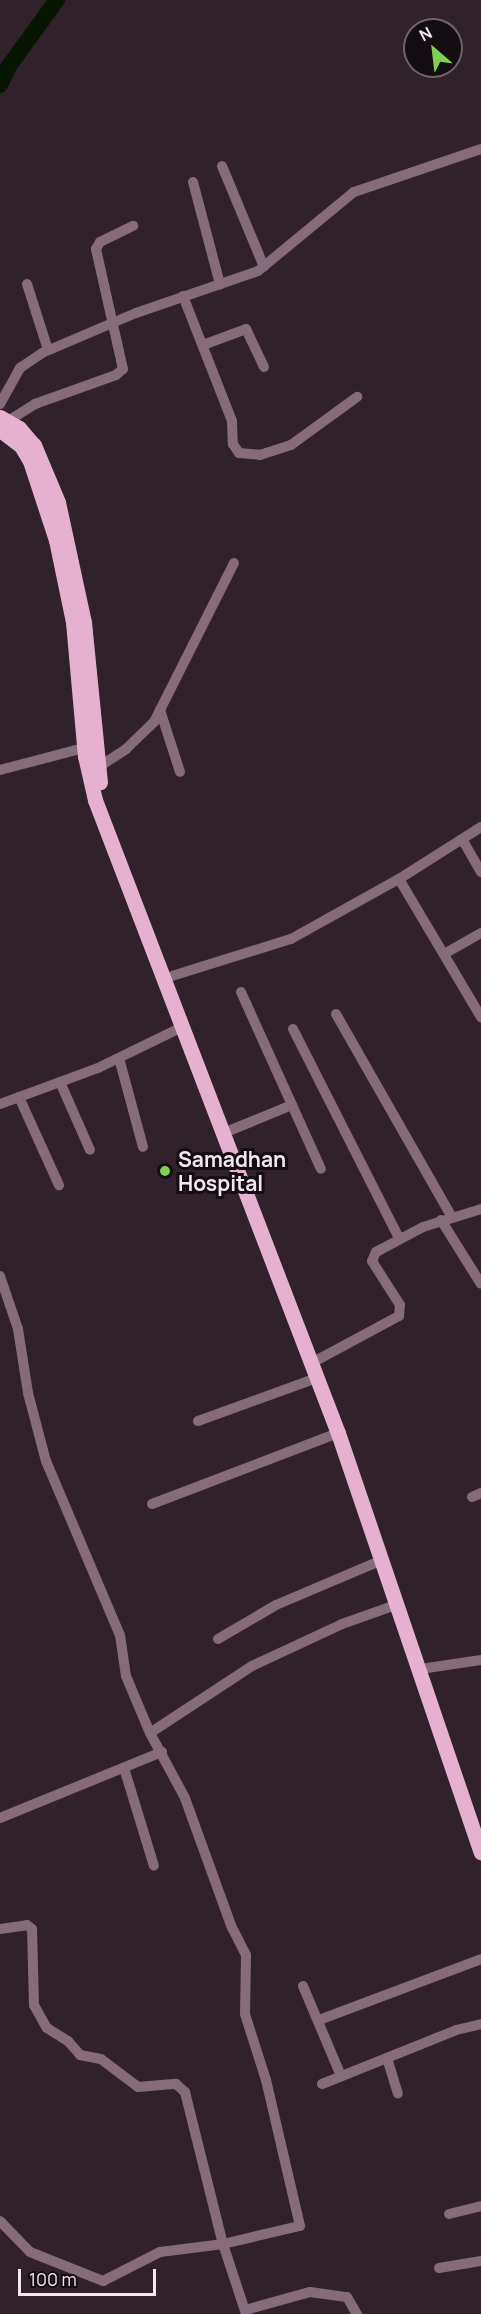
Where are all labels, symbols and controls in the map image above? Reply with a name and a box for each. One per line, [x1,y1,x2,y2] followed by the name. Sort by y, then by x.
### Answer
[403,18,463,78] north arrow
[415,21,436,46] text: N
[178,1146,286,1196] place label: Samadhan Hospital
[156,1162,174,1180] marker: Samadhan Hospital
[21,2257,159,2295] scale bar
[29,2267,77,2291] text: 100 m

